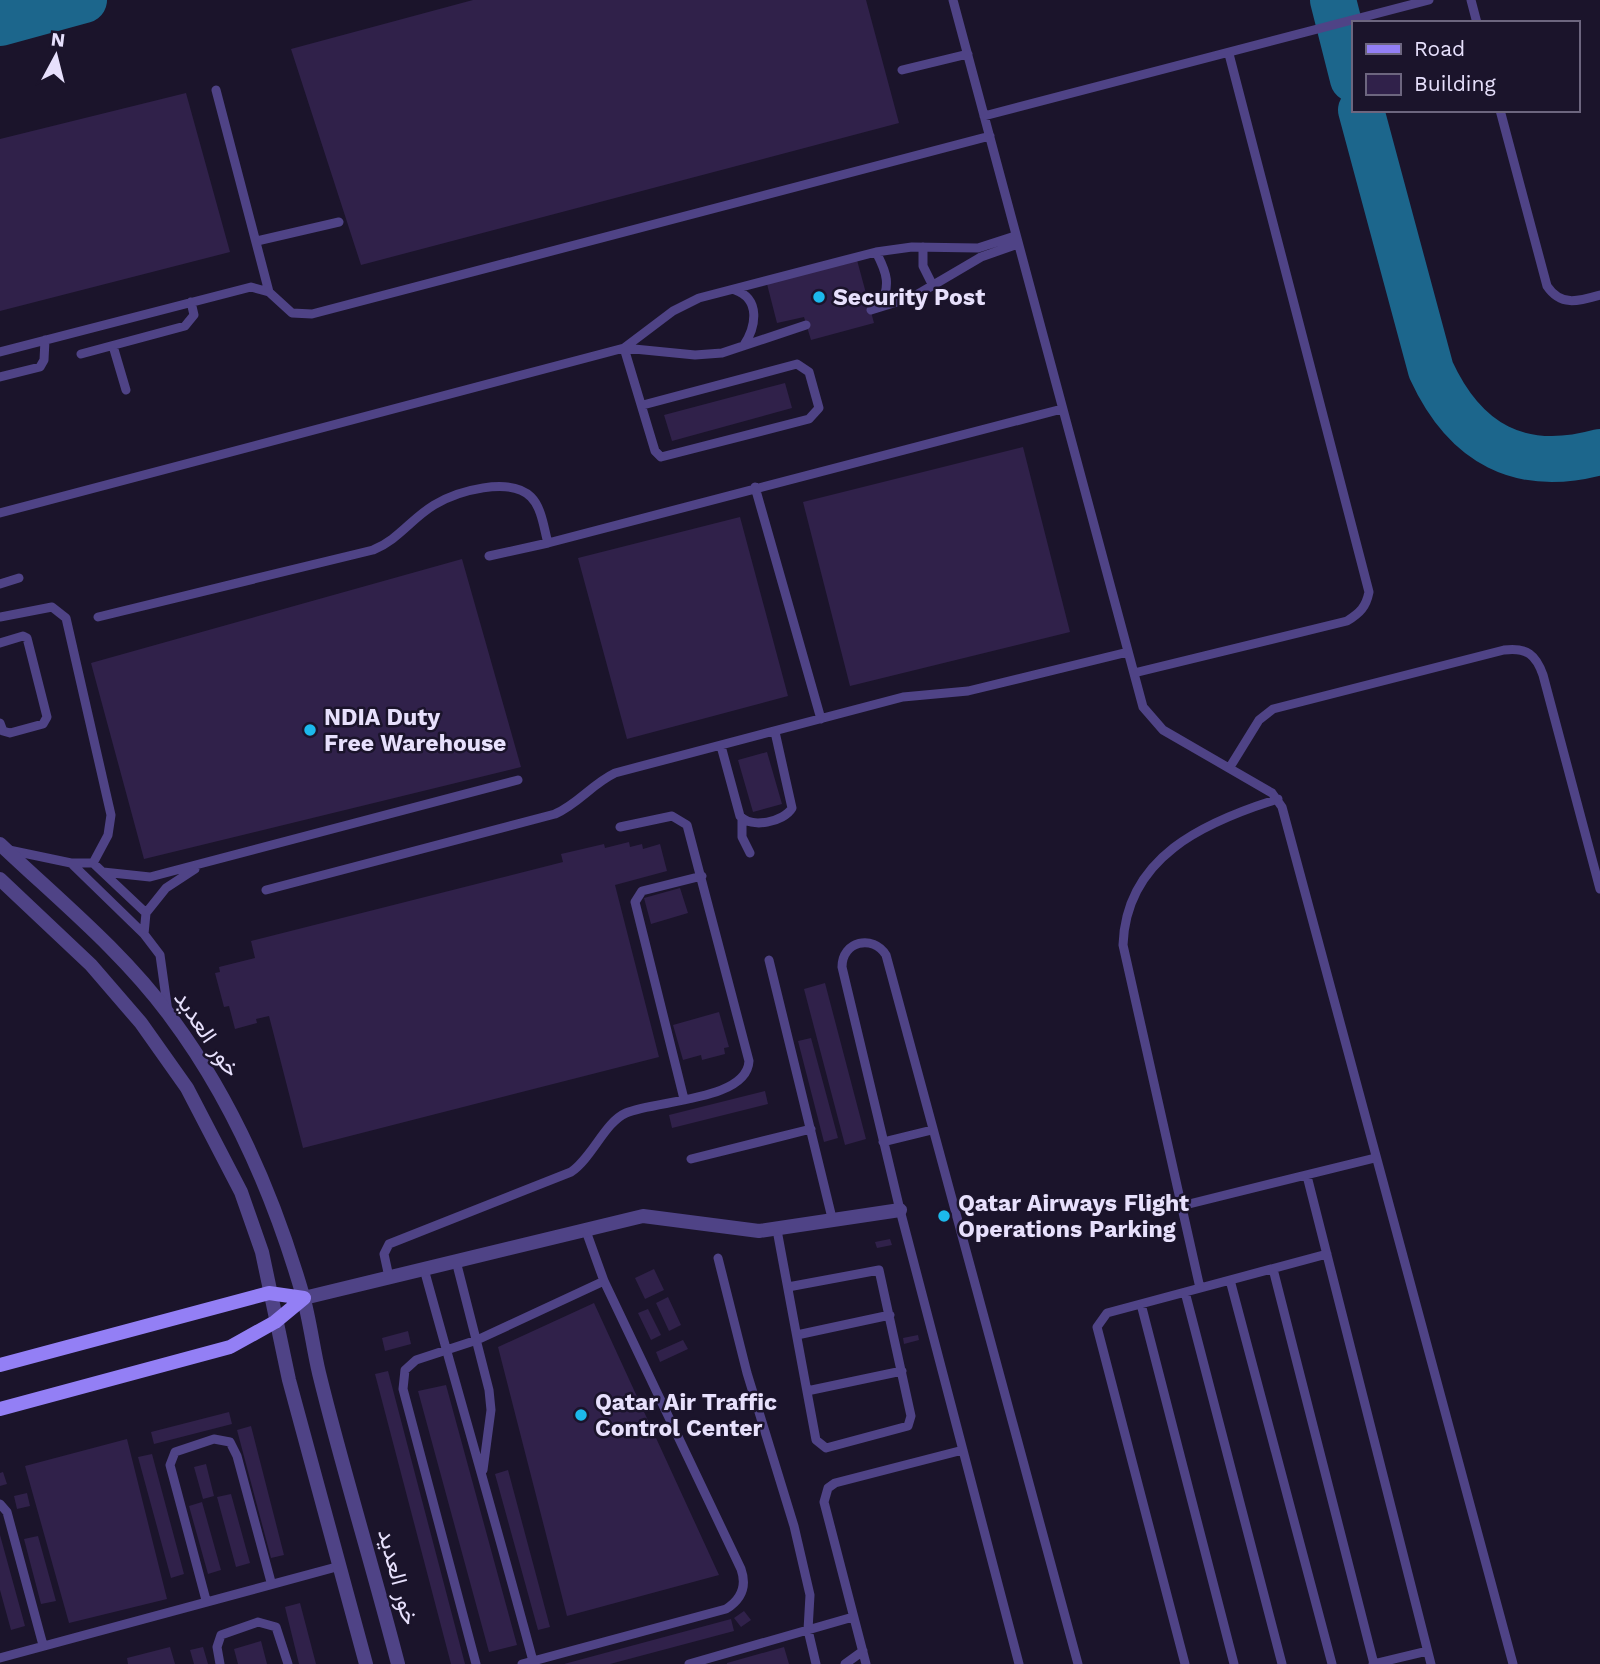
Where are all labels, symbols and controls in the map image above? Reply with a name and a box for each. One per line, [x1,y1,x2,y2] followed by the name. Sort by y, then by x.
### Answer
[21,21,91,91] north arrow
[1352,21,1579,112] legend
[50,27,66,52] text: N
[1414,36,1465,61] text: Road
[1414,71,1496,96] text: Building
[833,284,985,311] place label: Security Post
[811,289,827,305] marker: Security Post
[324,704,506,757] place label: NDIA Duty Free Warehouse
[302,722,318,738] marker: NDIA Duty Free Warehouse
[168,986,246,1083] street label: خور العديد
[958,1190,1189,1243] place label: Qatar Airways Flight Operations Parking
[936,1208,952,1224] marker: Qatar Airways Flight Operations Parking
[595,1389,777,1442] place label: Qatar Air Traffic Control Center
[573,1407,589,1423] marker: Qatar Air Traffic Control Center
[371,1526,424,1628] street label: خور العديد

